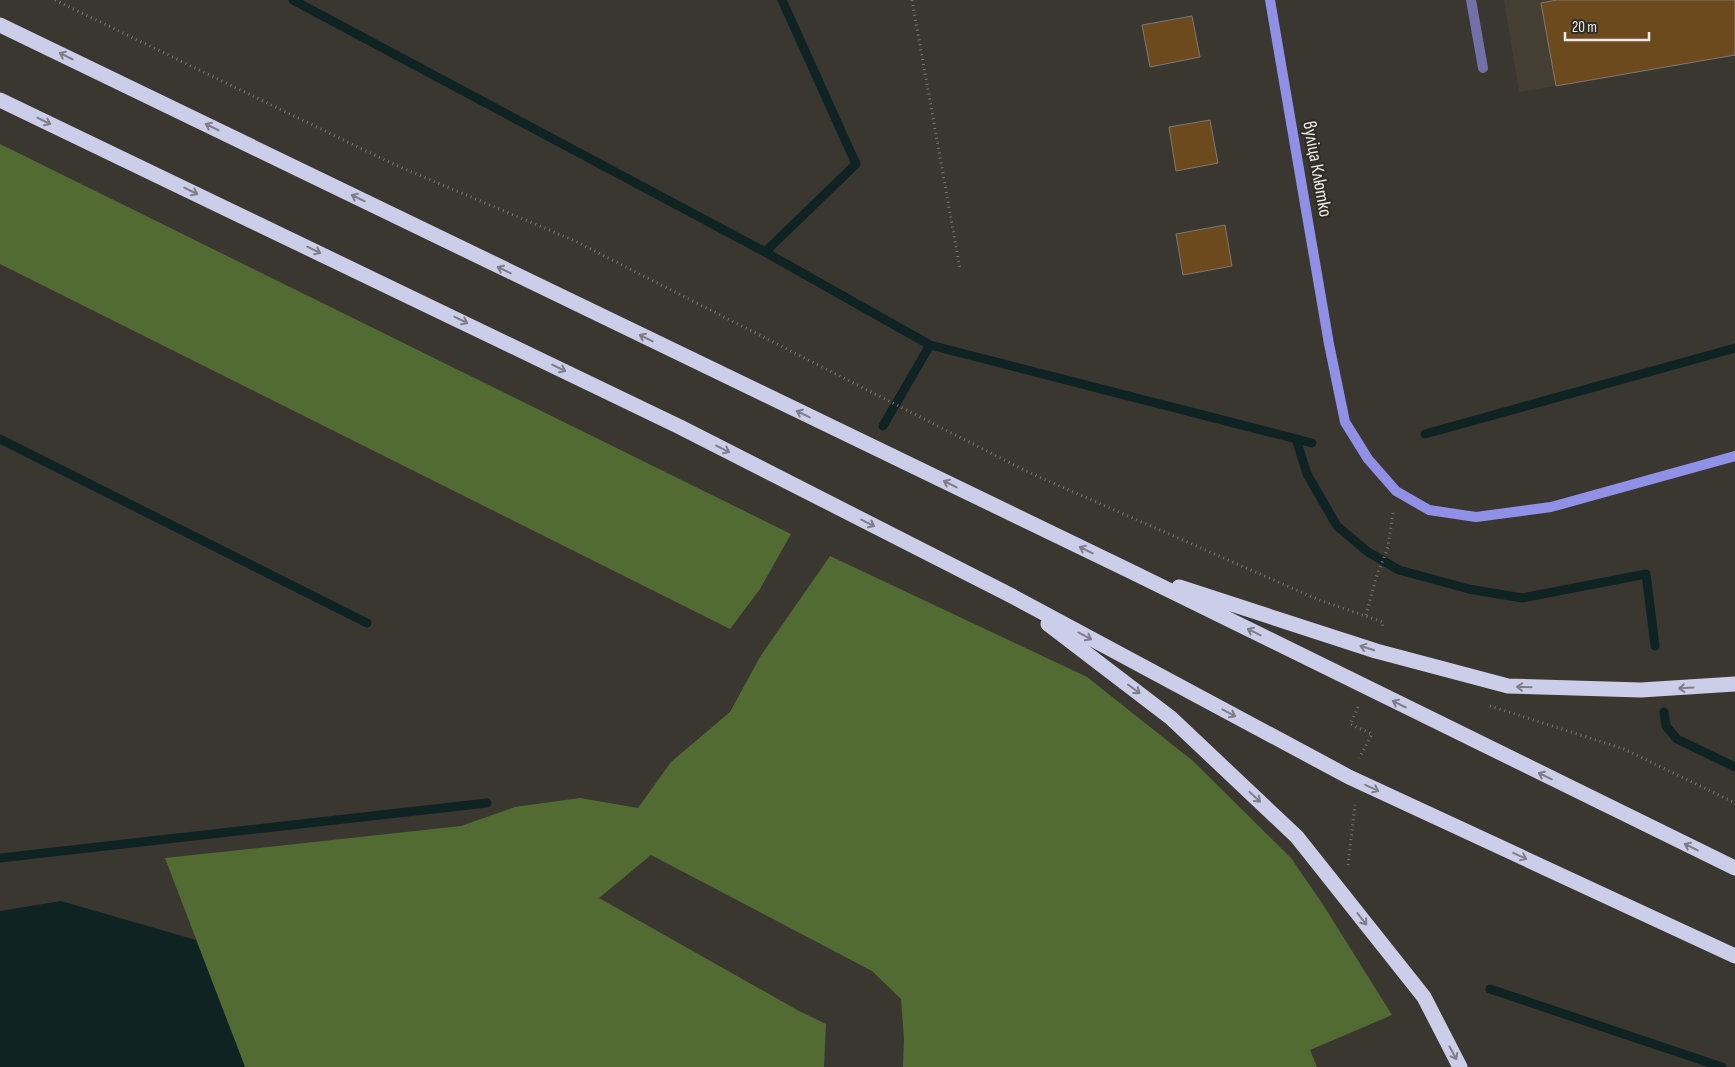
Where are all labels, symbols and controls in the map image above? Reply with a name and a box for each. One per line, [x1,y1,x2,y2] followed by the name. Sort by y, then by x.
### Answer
[1565,10,1649,42] scale bar
[1572,18,1597,37] text: 20 m
[59,51,74,60] one-way arrow
[36,117,51,126] one-way arrow
[1297,119,1337,219] street label: вуліца Клютко
[205,122,220,131] one-way arrow
[183,186,198,196] one-way arrow
[351,193,366,203] one-way arrow
[306,246,321,255] one-way arrow
[497,264,512,274] one-way arrow
[453,316,468,325] one-way arrow
[639,333,654,343] one-way arrow
[552,363,567,373] one-way arrow
[796,409,811,418] one-way arrow
[715,445,730,454] one-way arrow
[943,479,958,489] one-way arrow
[860,519,875,528] one-way arrow
[1079,545,1094,554] one-way arrow
[1246,627,1261,637] one-way arrow
[1078,631,1093,641] one-way arrow
[1359,642,1375,652] one-way arrow
[1516,682,1532,691] one-way arrow
[1679,683,1695,692] one-way arrow
[1127,684,1140,695] one-way arrow
[1392,699,1407,708] one-way arrow
[1221,708,1235,718] one-way arrow
[1538,770,1553,780] one-way arrow
[1365,783,1380,793] one-way arrow
[1249,791,1262,803] one-way arrow
[1684,842,1699,851] one-way arrow
[1512,852,1527,862] one-way arrow
[1356,912,1367,925] one-way arrow
[1449,1045,1458,1060] one-way arrow

